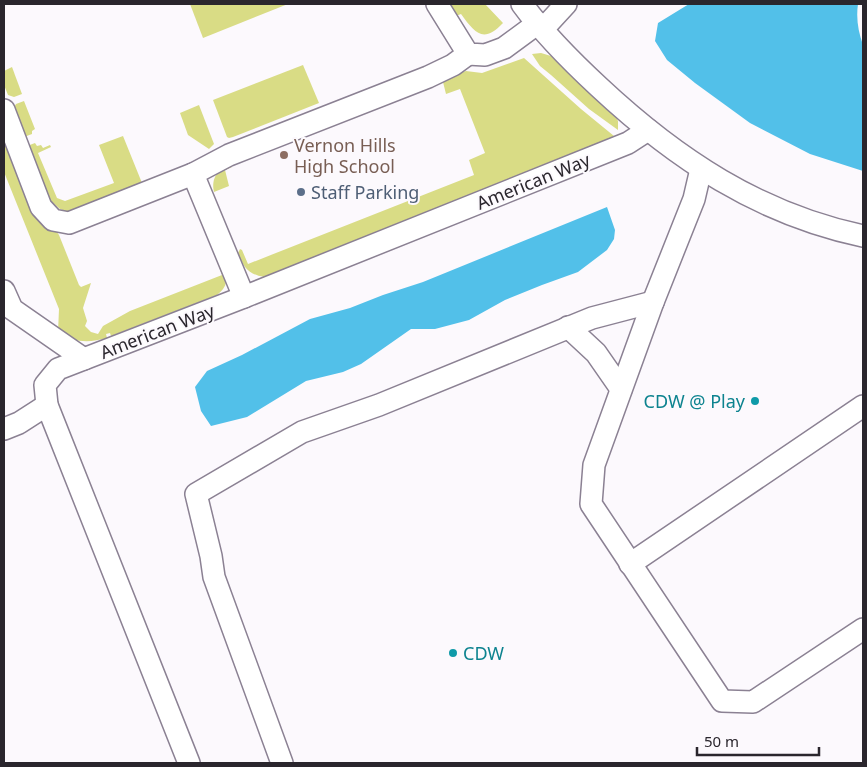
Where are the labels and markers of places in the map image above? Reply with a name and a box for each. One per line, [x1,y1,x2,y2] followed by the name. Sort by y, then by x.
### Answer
[294,133,396,178] place label: Vernon Hills High School
[278,149,290,161] marker: Vernon Hills High School
[311,180,419,204] place label: Staff Parking
[295,186,307,198] marker: Staff Parking
[644,389,746,413] place label: CDW @ Play
[749,395,761,407] marker: CDW @ Play
[463,641,504,665] place label: CDW
[447,647,459,659] marker: CDW

